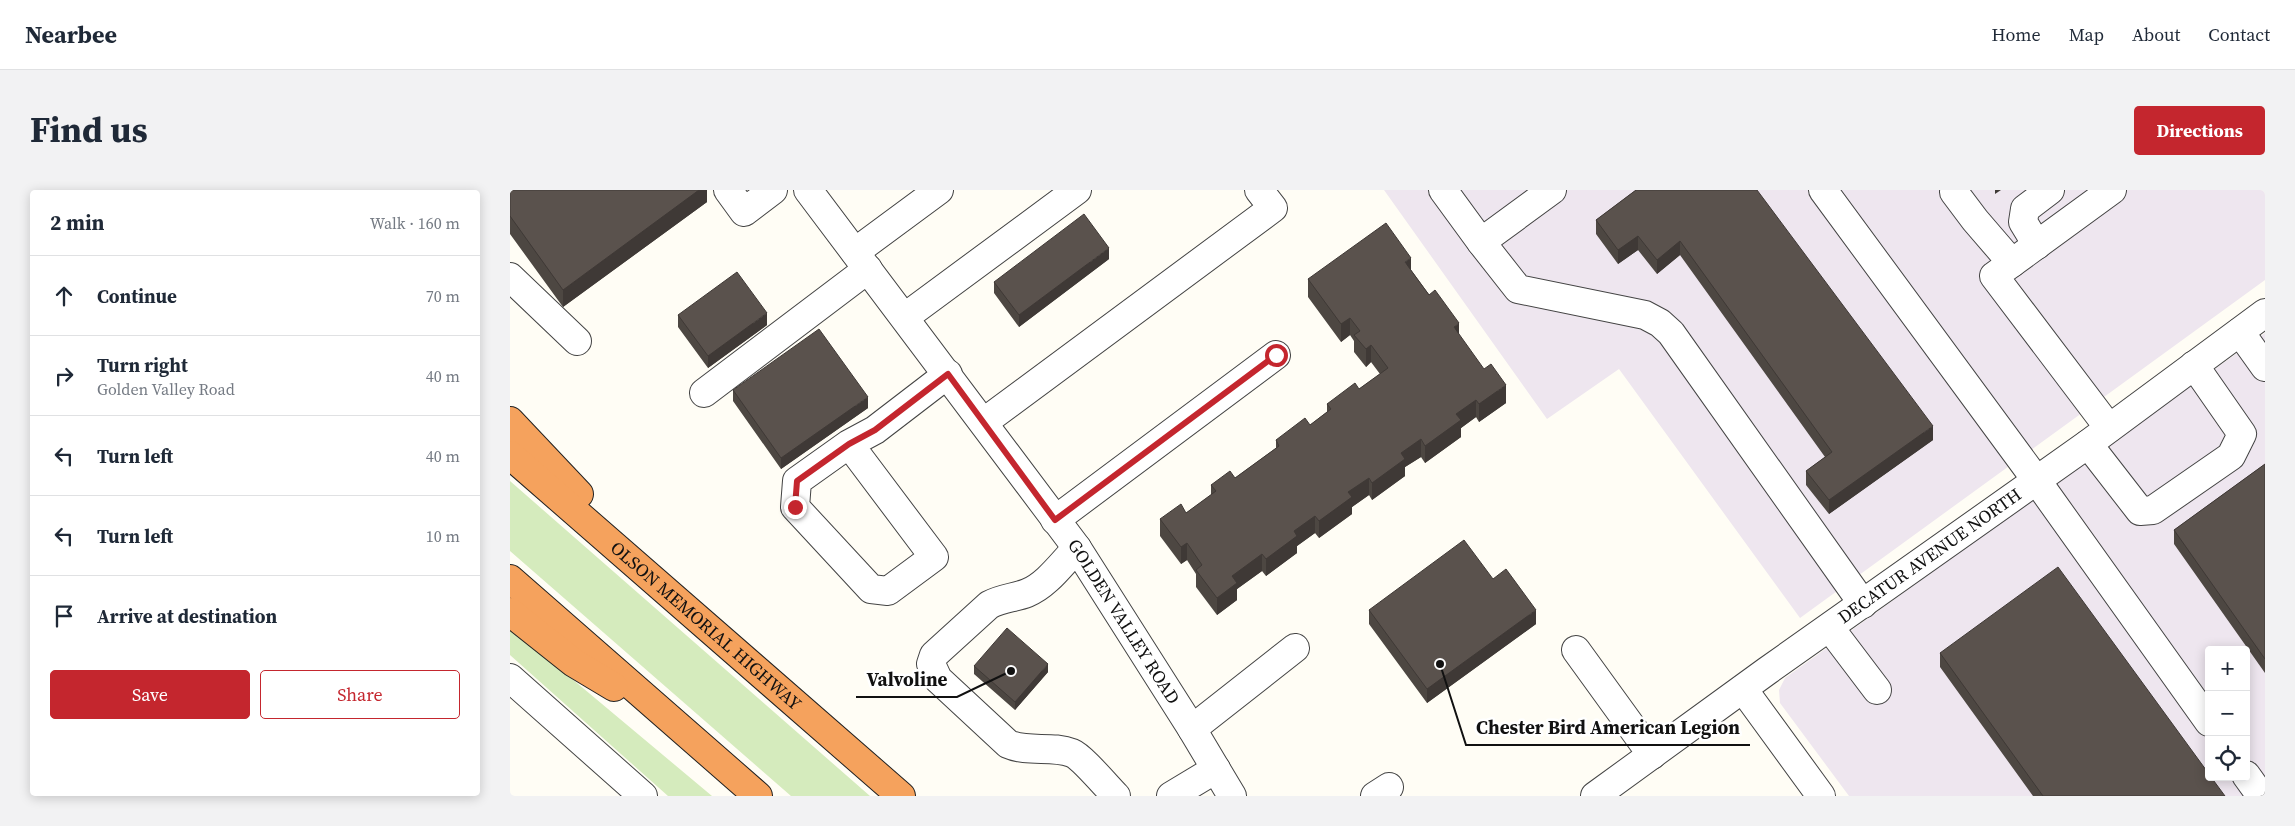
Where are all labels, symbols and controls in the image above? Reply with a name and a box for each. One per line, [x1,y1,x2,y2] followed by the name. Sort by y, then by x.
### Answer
[25,18,117,51] text: Nearbee
[1992,22,2041,47] text: Home
[2069,22,2104,47] text: Map
[2132,22,2180,47] text: About
[2208,22,2270,47] text: Contact
[30,106,148,154] text: Find us
[2134,106,2265,155] button: Directions
[50,208,105,237] text: 2 min
[370,212,460,234] text: Walk · 160 m
[50,282,78,310] icon: ahead
[97,283,177,309] text: Continue
[426,285,460,307] text: 70 m
[1265,344,1288,367] route start
[97,352,188,378] text: Turn right
[50,362,78,390] icon: right
[426,365,460,387] text: 40 m
[97,378,235,400] text: Golden Valley Road
[50,442,78,470] icon: left
[97,443,173,469] text: Turn left
[426,445,460,467] text: 40 m
[1833,482,2026,629] street label: DECATUR AVENUE NORTH
[784,496,807,519] route end
[50,522,78,550] icon: left
[97,523,173,549] text: Turn left
[426,525,460,547] text: 10 m
[1062,533,1186,709] street label: GOLDEN VALLEY ROAD
[605,535,808,716] street label: OLSON MEMORIAL HIGHWAY
[50,602,78,630] icon: arrive
[97,603,277,629] text: Arrive at destination
[2205,646,2250,781] map controls
[2205,646,2250,691] button: +
[856,663,957,697] callout: Valvoline
[867,666,948,692] text: Valvoline
[50,670,250,719] button: Save
[260,670,460,719] button: Share
[2205,691,2250,736] button: −
[1466,711,1750,745] callout: Chester Bird American Legion
[1476,714,1740,740] text: Chester Bird American Legion
[2205,736,2250,781] button: locate

